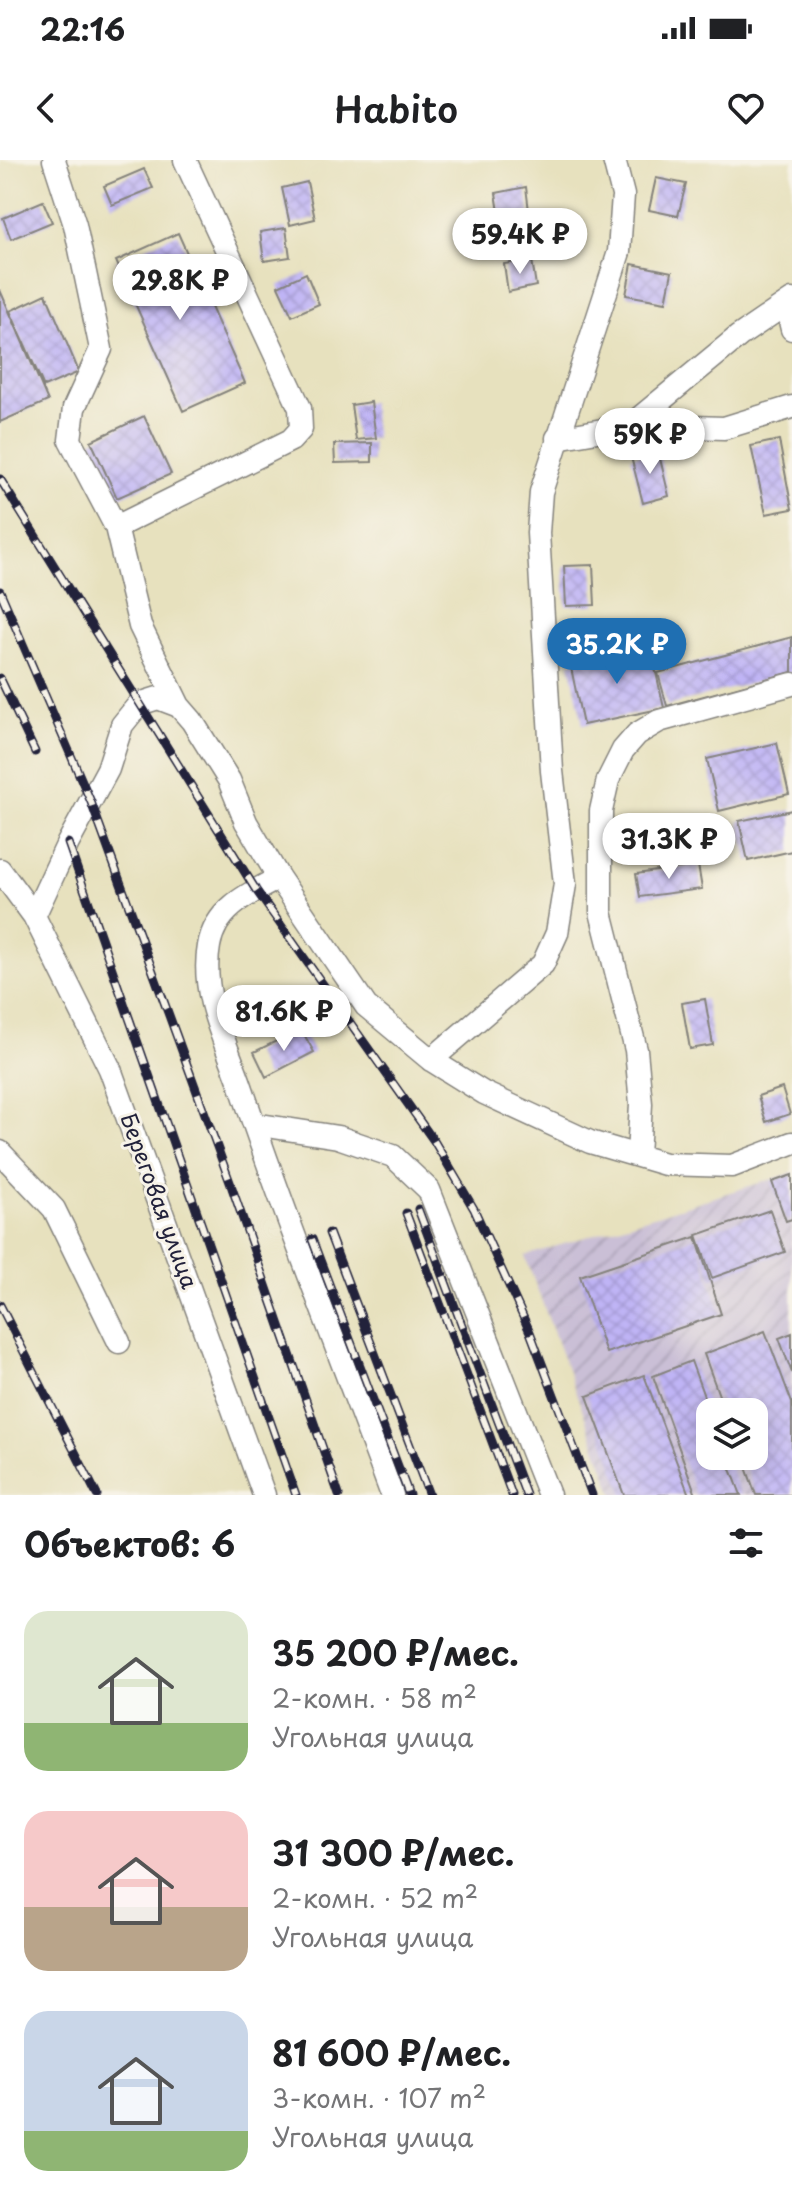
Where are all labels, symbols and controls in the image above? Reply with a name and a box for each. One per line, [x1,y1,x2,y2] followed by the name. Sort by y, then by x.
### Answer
[40,6,125,51] text: 22:16
[334,81,458,135] text: Habito
[24,86,68,130] icon: back
[724,86,768,130] icon: heart
[446,208,594,276] pin: 59.4K ₽
[470,214,570,253] text: 59.4K ₽
[106,254,254,322] pin: 29.8K ₽
[131,260,229,299] text: 29.8K ₽
[594,408,706,476] pin: 59K ₽
[613,414,687,453] text: 59K ₽
[543,618,691,686] pin: 35.2K ₽
[565,624,669,663] text: 35.2K ₽
[595,813,743,881] pin: 31.3K ₽
[620,819,718,858] text: 31.3K ₽
[210,985,358,1053] pin: 81.6K ₽
[235,991,333,1030] text: 81.6K ₽
[113,1108,208,1293] street label: Береговая улица
[696,1398,768,1470] map controls
[696,1398,768,1470] button: layers
[24,1517,235,1569] text: Объектов: 6
[724,1521,768,1565] icon: filters
[272,1626,519,1678] text: 35 200 ₽/мес.
[88,1643,184,1739] icon: home
[272,1678,477,1717] text: 2-комн. · 58 m²
[272,1717,473,1756] text: Угольная улица
[272,1826,514,1878] text: 31 300 ₽/мес.
[88,1843,184,1939] icon: home
[272,1878,478,1917] text: 2-комн. · 52 m²
[272,1917,473,1956] text: Угольная улица
[272,2026,511,2078] text: 81 600 ₽/мес.
[88,2043,184,2139] icon: home
[272,2078,486,2117] text: 3-комн. · 107 m²
[272,2117,473,2156] text: Угольная улица

